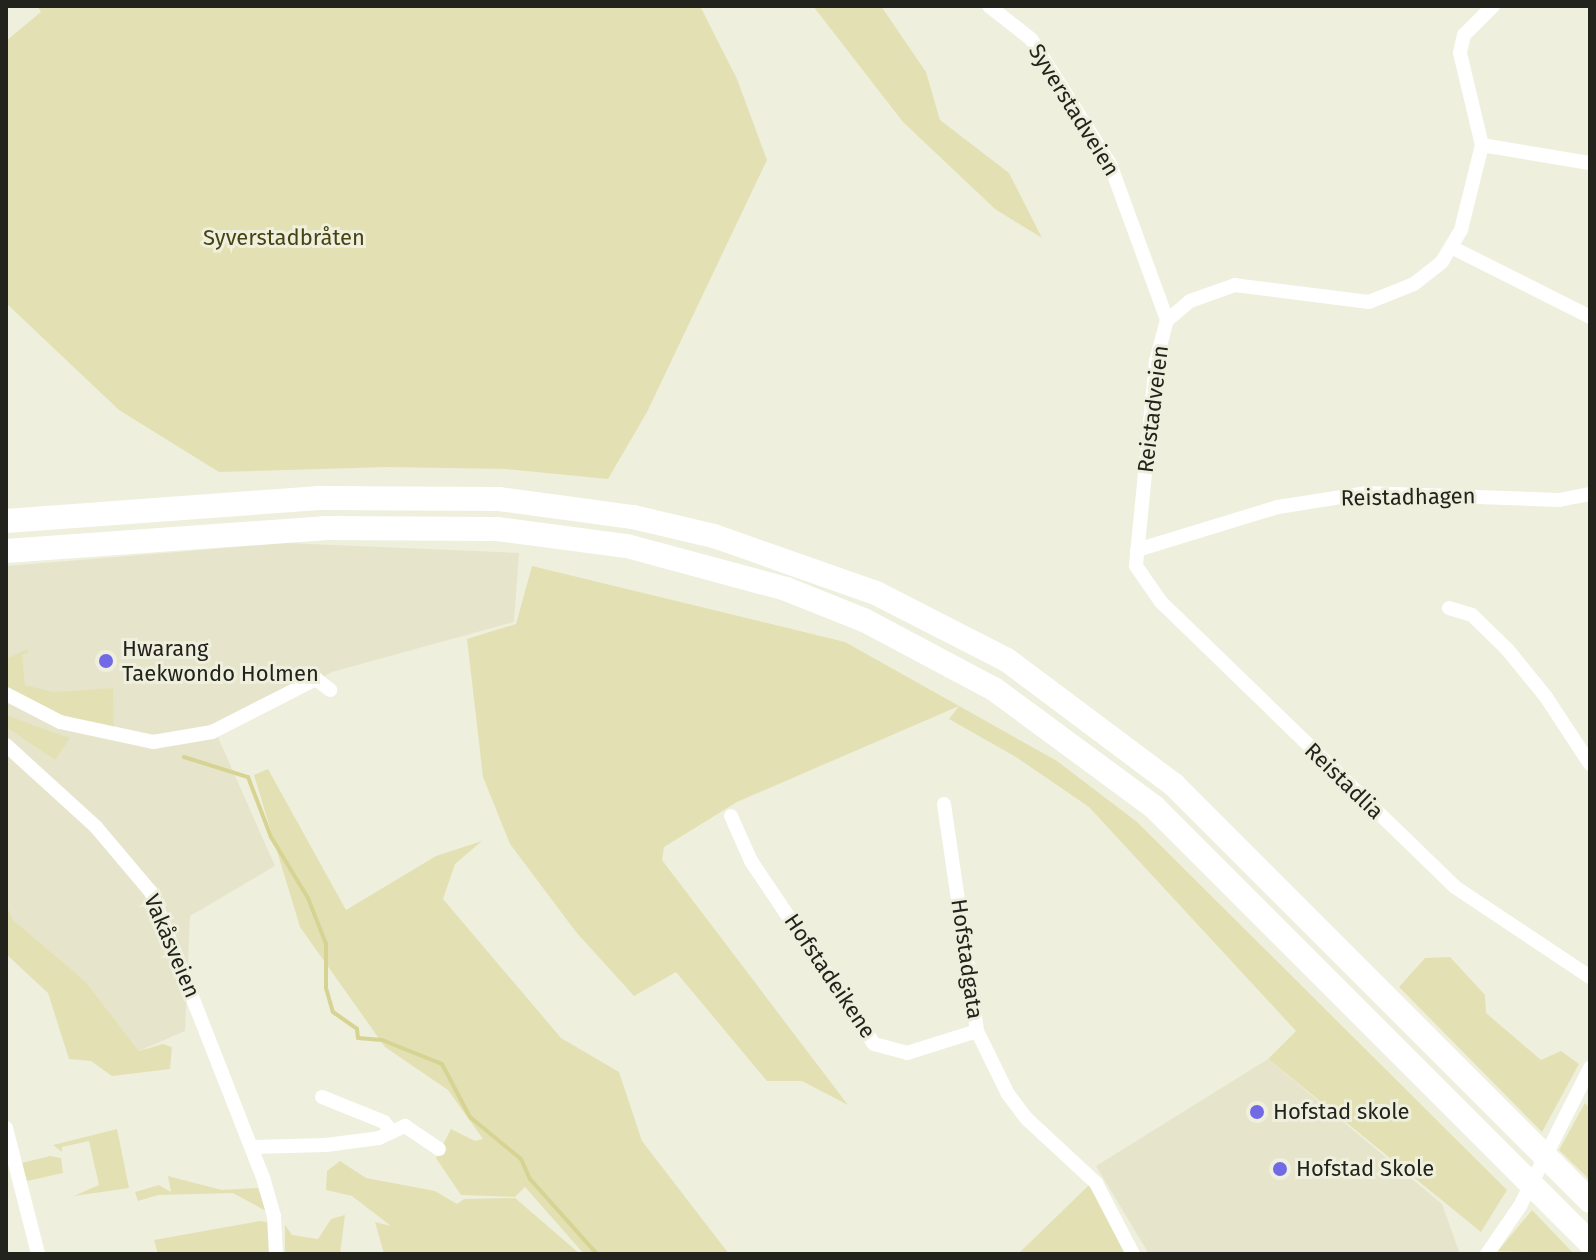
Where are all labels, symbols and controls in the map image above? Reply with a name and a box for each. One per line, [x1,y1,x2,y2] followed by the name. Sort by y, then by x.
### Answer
[1023,39,1125,181] street label: Syverstadveien
[203,225,365,251] park label: Syverstadbråten
[1132,344,1174,474] street label: Reistadveien
[1340,483,1476,511] street label: Reistadhagen
[122,635,319,686] place label: Hwarang Taekwondo Holmen
[97,652,115,670] marker: Hwarang Taekwondo Holmen
[1299,737,1389,825] street label: Reistadlia
[138,890,206,1002] street label: Vakåsveien
[946,897,988,1021] street label: Hofstadgata
[779,909,881,1043] street label: Hofstadeikene
[1273,1099,1410,1125] place label: Hofstad skole
[1248,1103,1266,1121] marker: Hofstad skole
[1296,1156,1434,1182] place label: Hofstad Skole
[1271,1160,1289,1178] marker: Hofstad Skole

